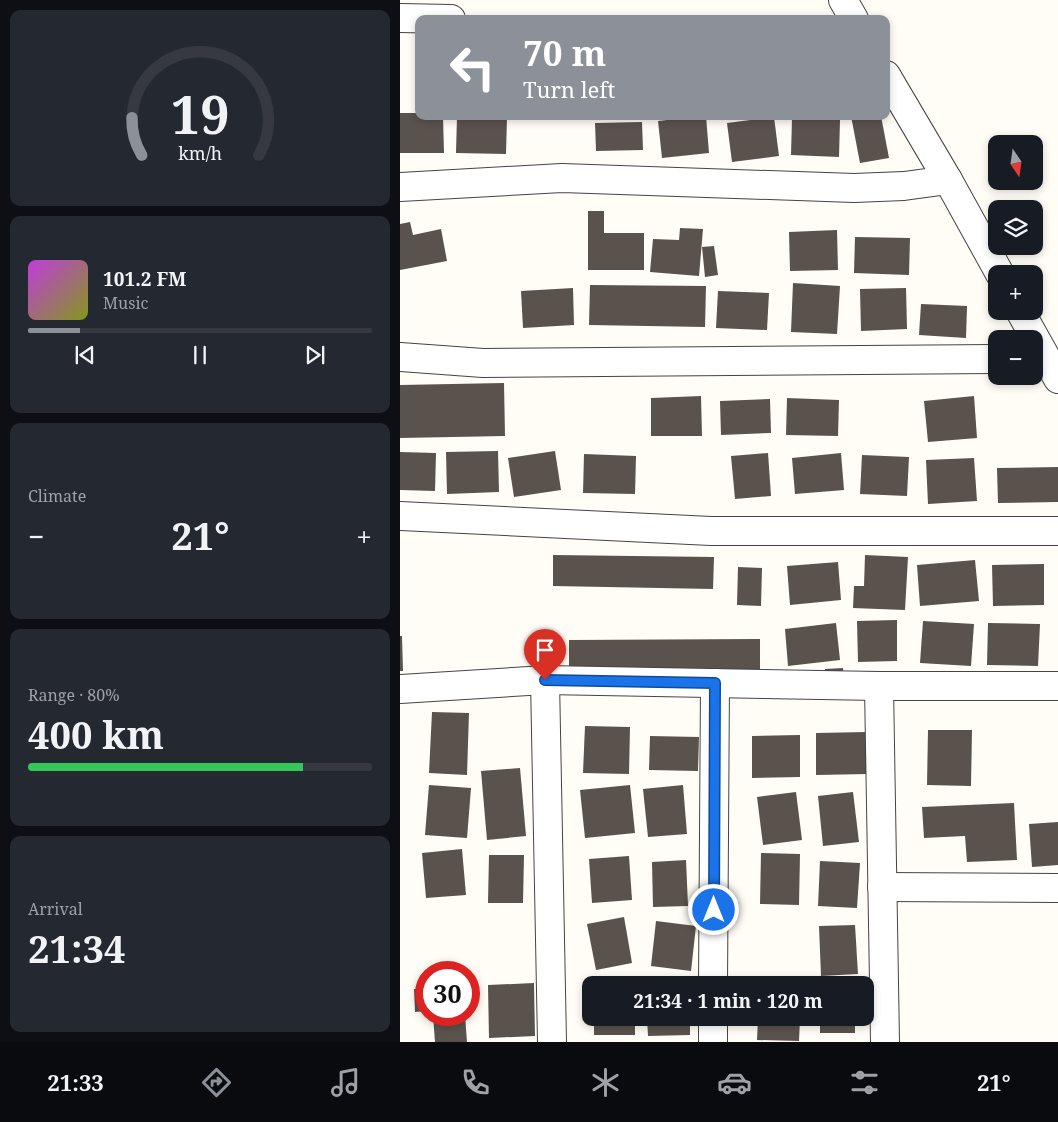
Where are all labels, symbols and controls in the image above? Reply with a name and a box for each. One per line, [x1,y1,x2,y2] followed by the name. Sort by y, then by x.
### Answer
[523,29,606,76] text: 70 m
[440,35,505,100] icon: left
[523,74,615,104] text: Turn left
[171,78,229,149] text: 19
[988,135,1042,190] north arrow
[988,135,1043,385] map controls
[178,141,222,165] text: km/h
[988,200,1043,255] button: layers
[988,265,1043,320] button: +
[103,266,186,292] text: 101.2 FM
[103,292,148,314] text: Music
[988,330,1043,385] button: −
[71,341,99,369] icon: previous
[186,341,214,369] icon: pause
[301,341,329,369] icon: next
[28,485,86,507] text: Climate
[171,509,229,561] text: 21°
[28,517,44,555] text: −
[356,517,372,555] text: +
[524,629,566,680] pin
[531,636,559,664] icon: arrive
[28,684,120,706] text: Range · 80%
[28,708,164,760] text: 400 km
[687,883,739,935] position arrow
[28,898,83,920] text: Arrival
[28,922,125,974] text: 21:34
[415,961,480,1026] speed limit sign: 30
[633,988,823,1014] text: 21:34 · 1 min · 120 m
[199,1065,234,1100] icon: directions
[328,1065,363,1100] icon: music
[458,1065,493,1100] icon: phone
[588,1065,623,1100] icon: climate
[717,1065,752,1100] icon: car
[847,1065,882,1100] icon: filters
[47,1067,104,1097] text: 21:33
[977,1067,1011,1097] text: 21°

